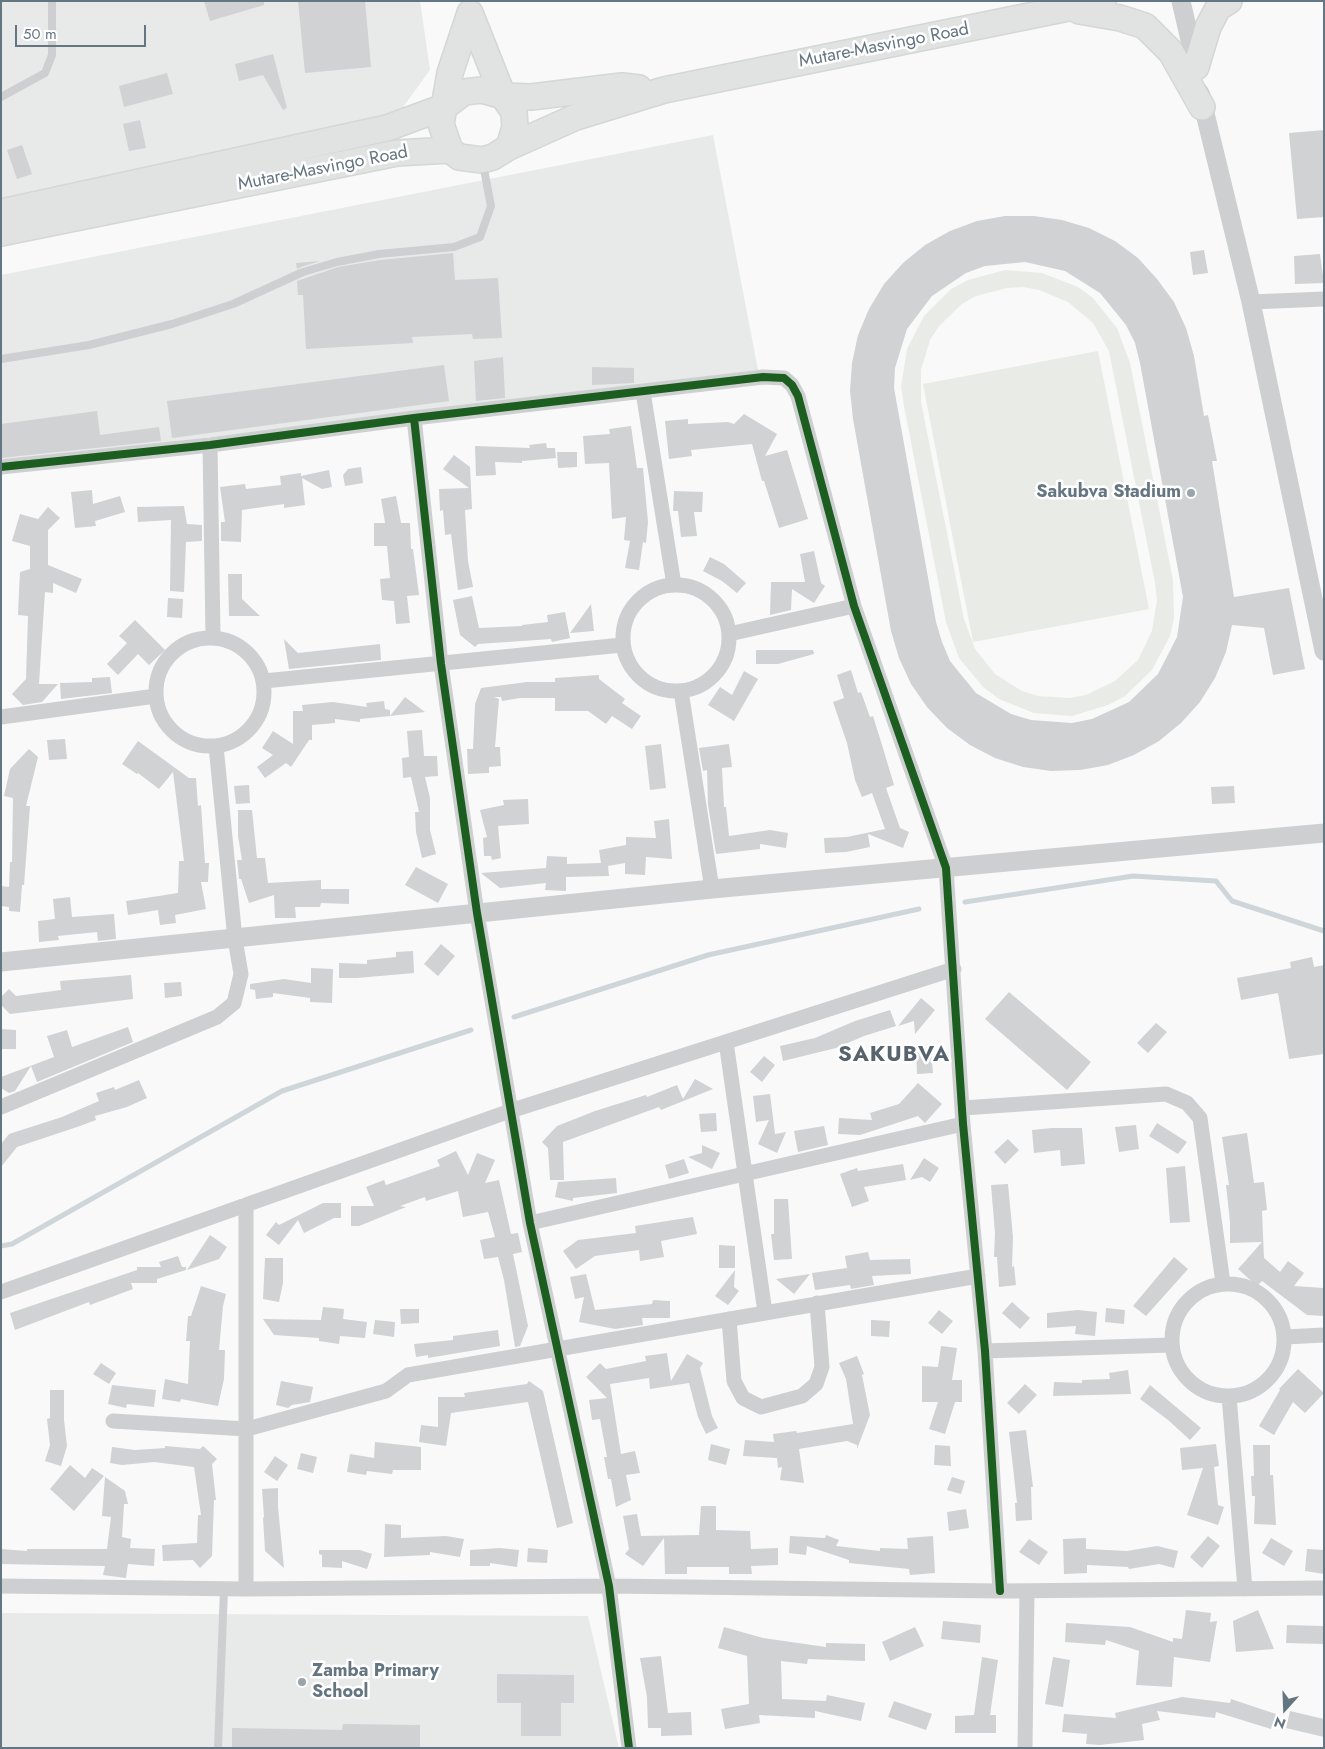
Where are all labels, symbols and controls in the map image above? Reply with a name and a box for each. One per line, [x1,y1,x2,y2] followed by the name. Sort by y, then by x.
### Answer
[18,15,149,47] scale bar
[797,19,971,73] street label: Mutare-Masvingo Road
[23,23,57,45] text: 50 m
[236,142,410,196] street label: Mutare-Masvingo Road
[1036,482,1181,504] place label: Sakubva Stadium
[1185,487,1197,499] marker: Sakubva Stadium
[837,1043,951,1069] district label: SAKUBVA
[312,1661,439,1704] place label: Zamba Primary School
[296,1676,308,1688] marker: Zamba Primary School
[1260,1684,1310,1734] north arrow
[1271,1712,1289,1734] text: N

